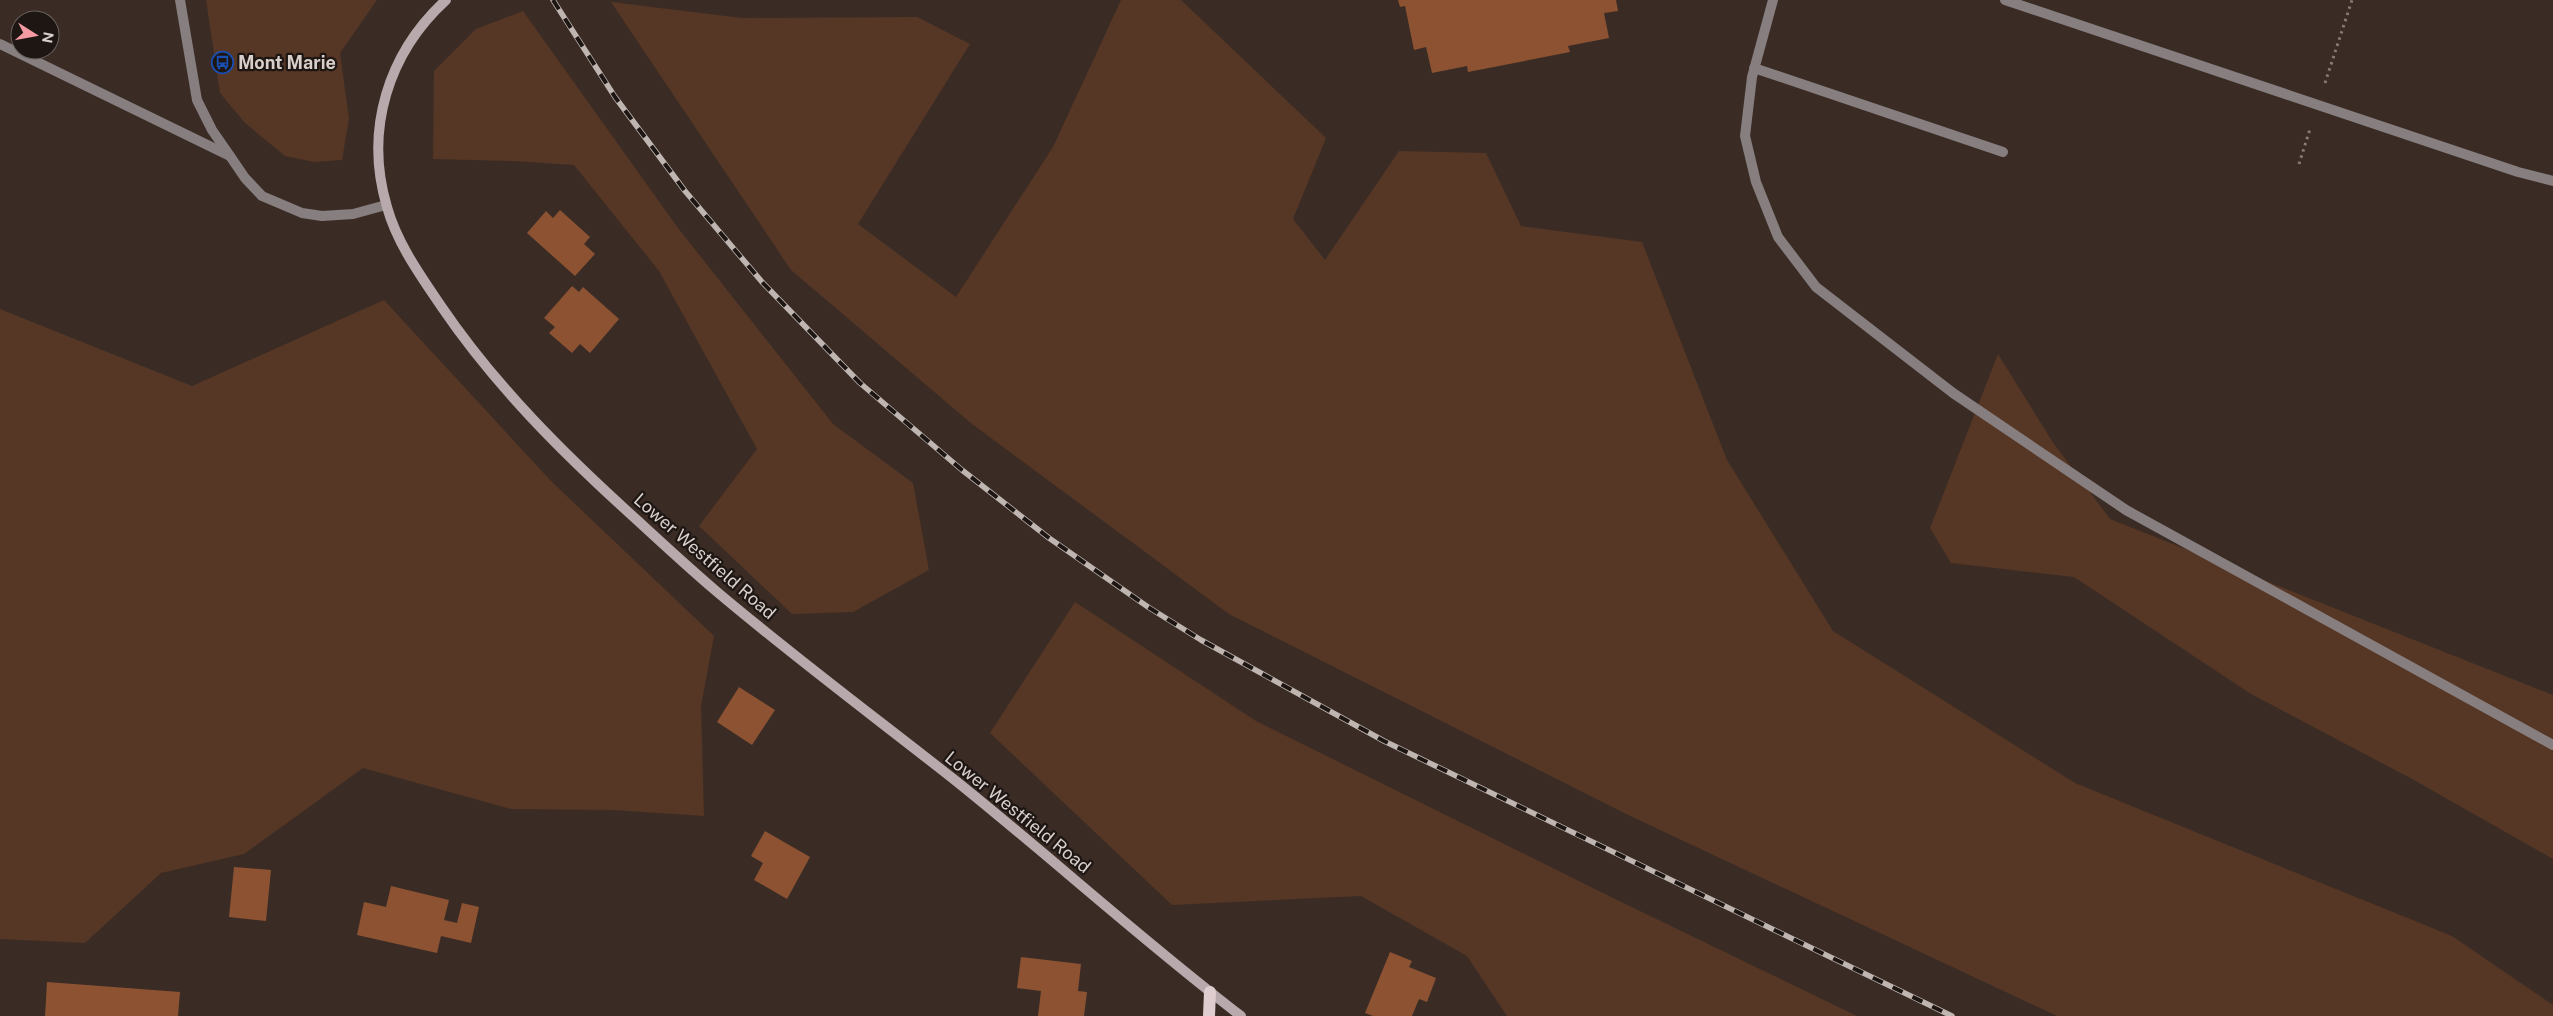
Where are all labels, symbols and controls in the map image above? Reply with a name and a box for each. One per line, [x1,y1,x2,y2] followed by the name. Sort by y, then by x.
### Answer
[10,10,60,60] north arrow
[39,31,57,44] text: N
[210,50,234,74] bus stop icon: Mont Marie
[238,52,336,73] place label: Mont Marie
[630,489,780,623] street label: Lower Westfield Road
[941,747,1095,877] street label: Lower Westfield Road

